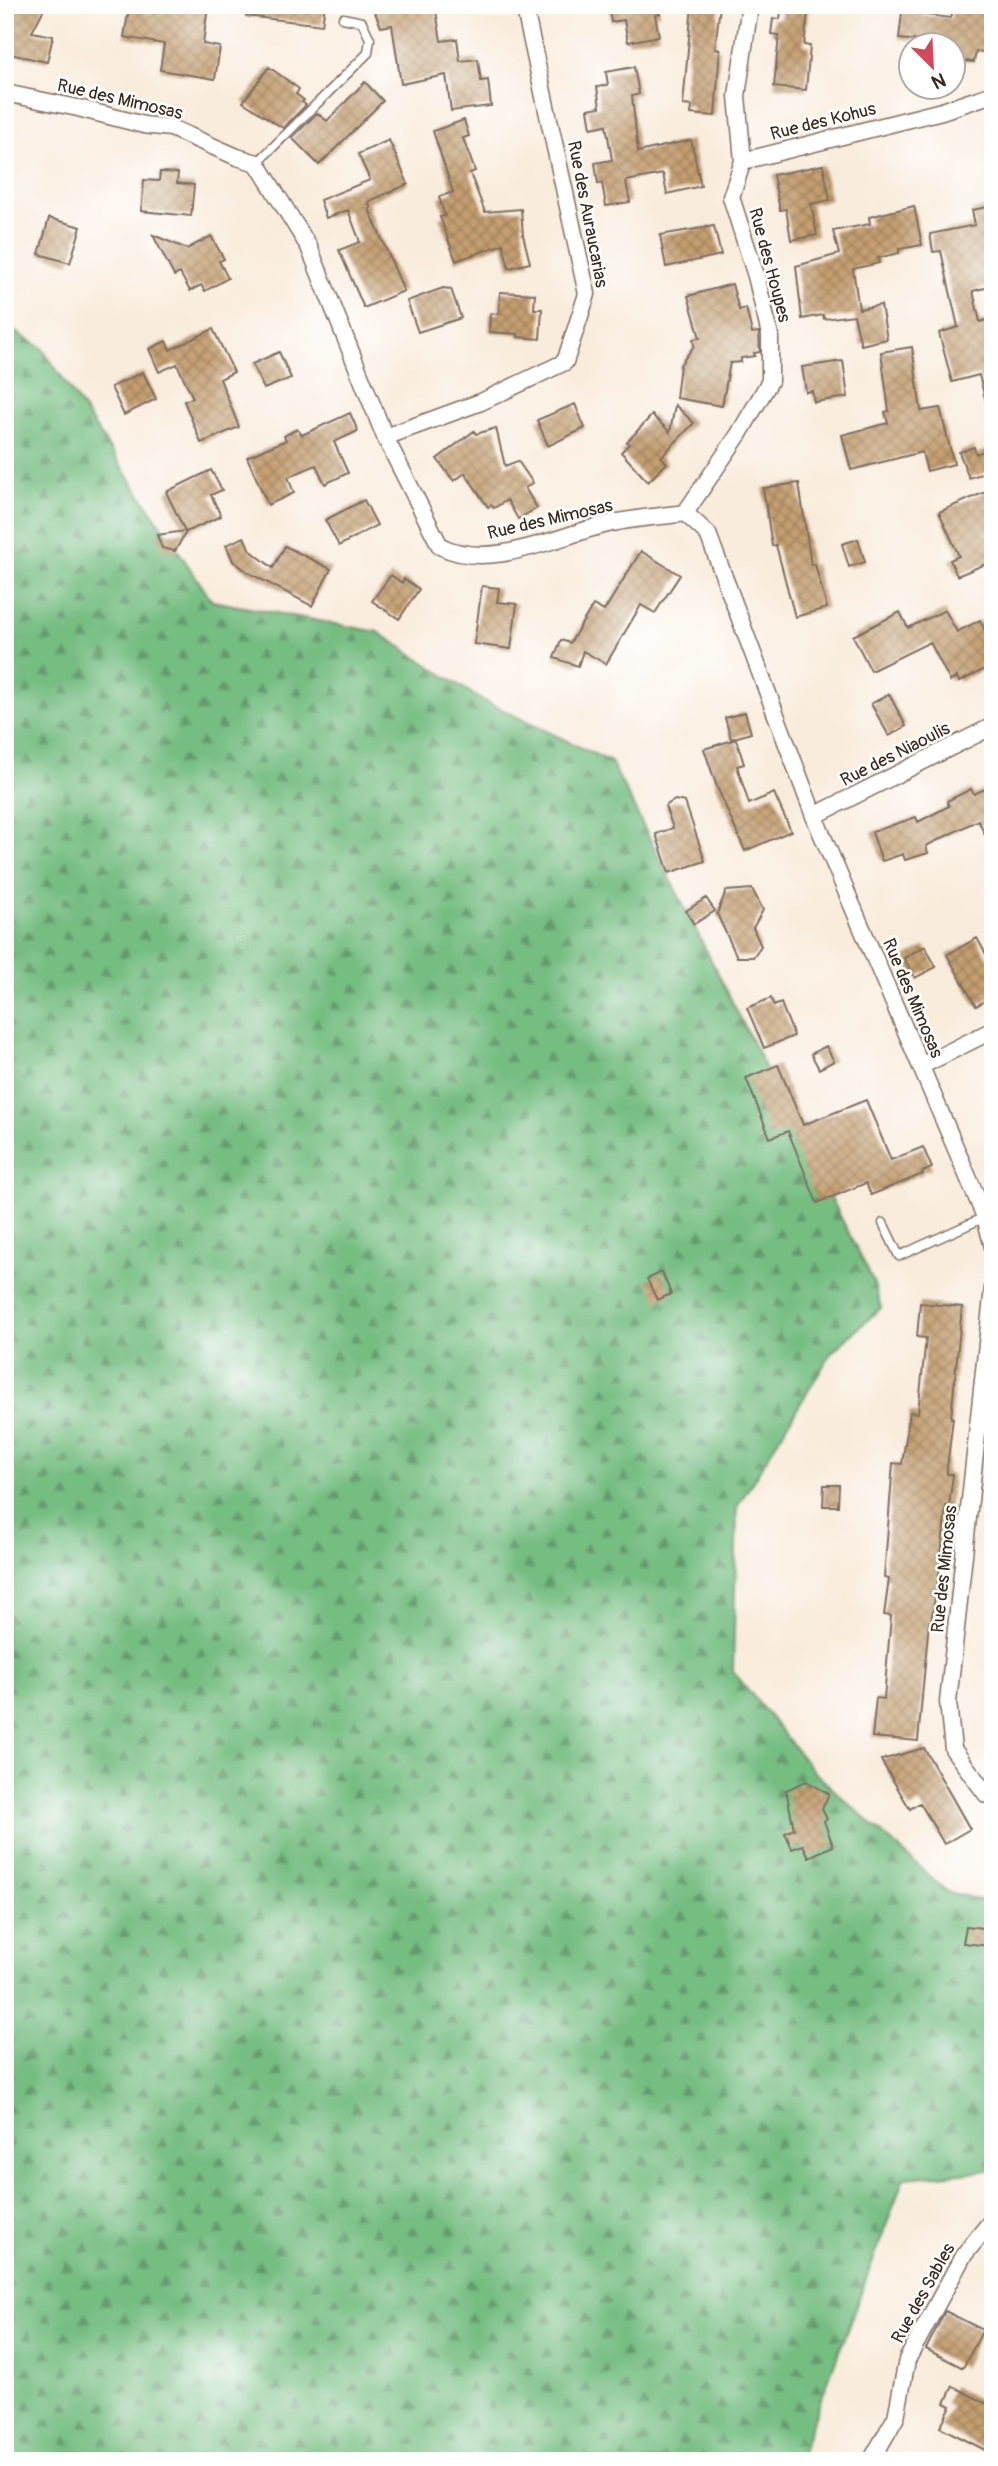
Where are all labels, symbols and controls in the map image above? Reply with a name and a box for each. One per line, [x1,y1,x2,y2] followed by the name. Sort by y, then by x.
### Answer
[897,32,967,102] north arrow
[928,67,949,94] text: N
[55,74,185,125] street label: Rue des Mimosas
[768,97,878,146] street label: Rue des Kohus
[562,139,613,289] street label: Rue des Auraucarias
[743,205,796,325] street label: Rue des Houpes
[485,494,615,545] street label: Rue des Mimosas
[837,717,954,792] street label: Rue des Niaoulis
[877,935,948,1062] street label: Rue des Mimosas
[926,1504,963,1634] street label: Rue des Mimosas
[886,2239,960,2347] street label: Rue des Sables

